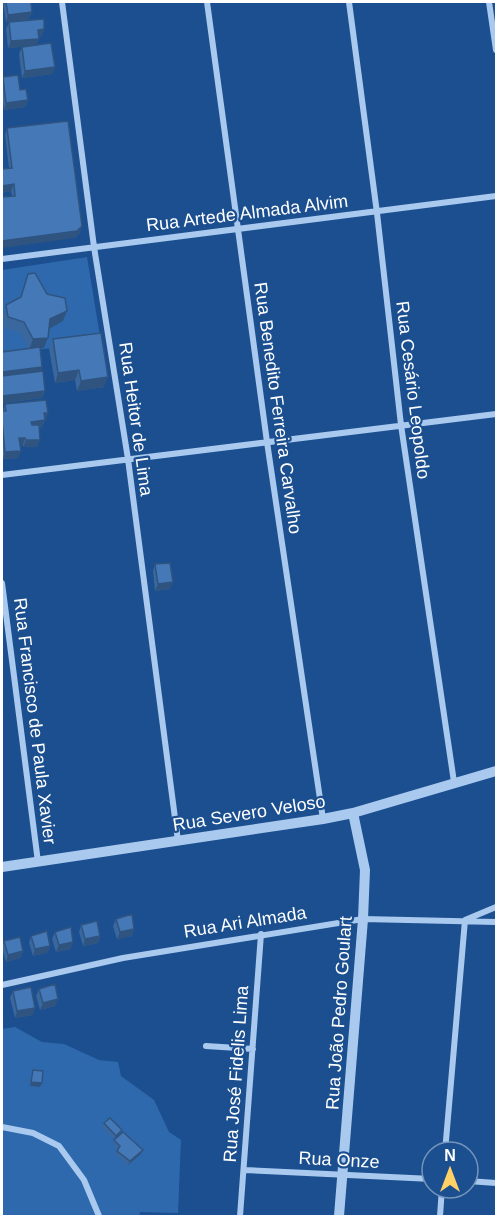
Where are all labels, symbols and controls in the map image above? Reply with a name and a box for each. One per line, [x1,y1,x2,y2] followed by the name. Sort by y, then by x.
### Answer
[145,191,349,235] street label: Rua Artede Almada Alvim
[250,281,306,535] street label: Rua Benedito Ferreira Carvalho
[392,300,434,480] street label: Rua Cesário Leopoldo
[115,341,157,498] street label: Rua Heitor de Lima
[10,597,60,845] street label: Rua Francisco de Paula Xavier
[171,791,327,835] street label: Rua Severo Veloso
[182,902,309,942] street label: Rua Ari Almada
[322,915,356,1111] street label: Rua João Pedro Goulart
[220,984,252,1163] street label: Rua José Fidelis Lima
[420,1140,480,1200] north arrow
[444,1147,456,1164] text: N
[298,1148,380,1172] street label: Rua Onze

